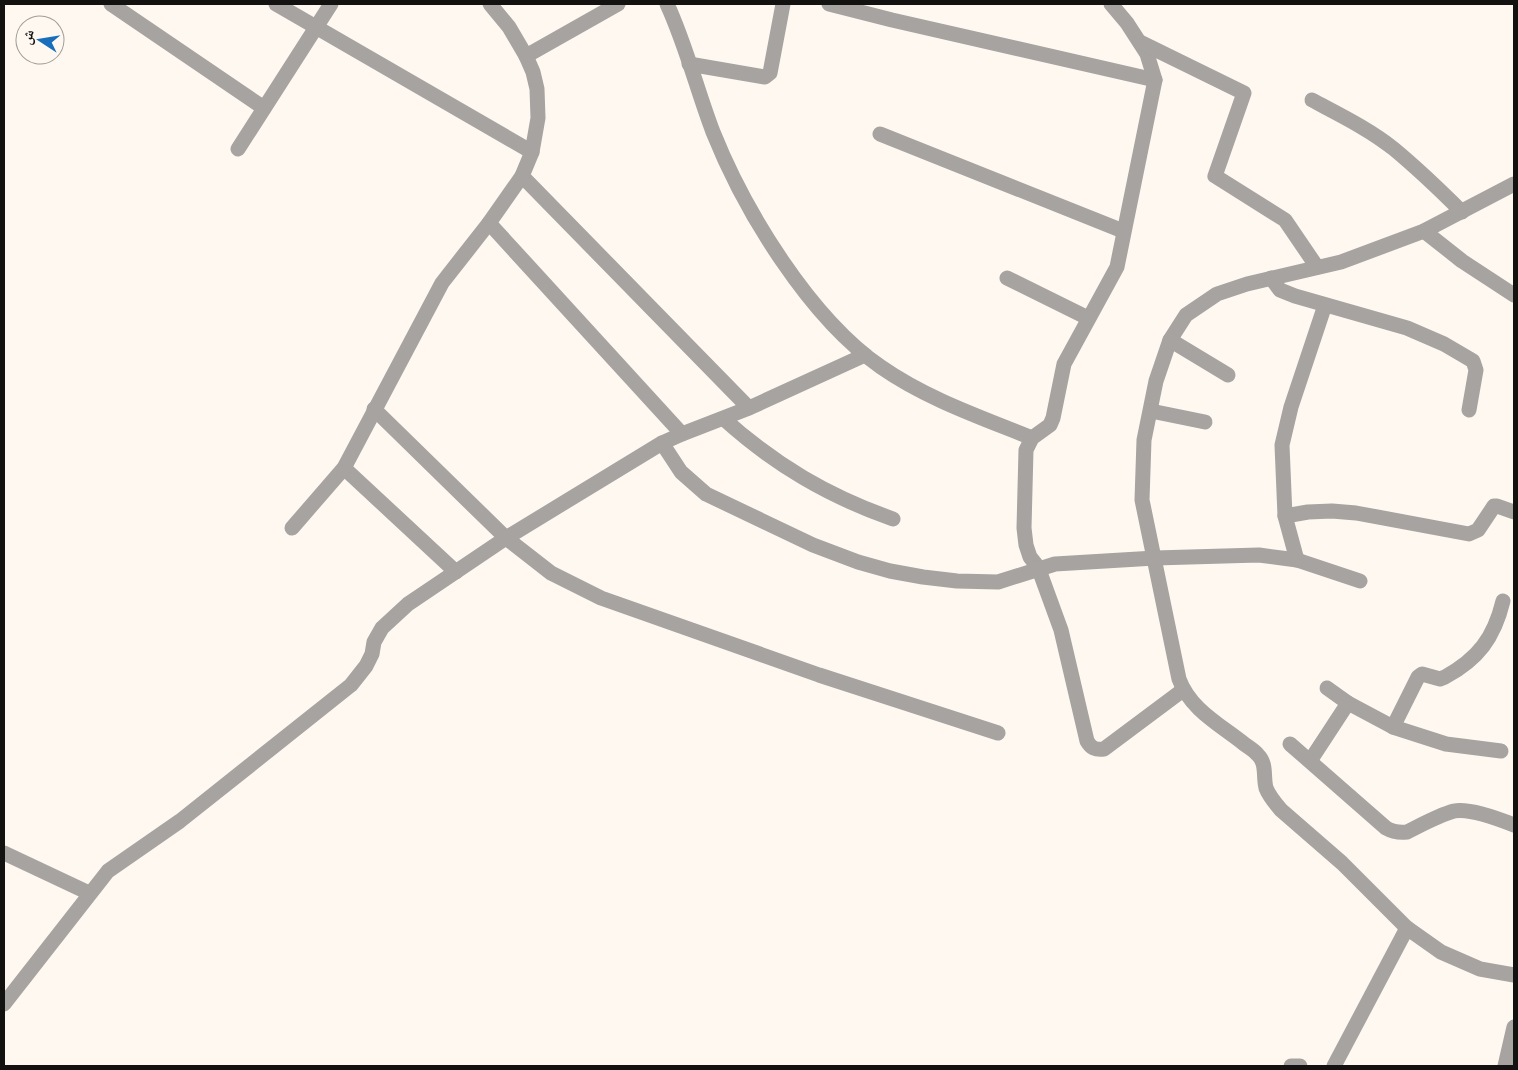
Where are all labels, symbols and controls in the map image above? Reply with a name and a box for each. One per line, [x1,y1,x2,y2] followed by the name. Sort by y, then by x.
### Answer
[15,15,65,65] north arrow
[16,28,38,46] text: ش

